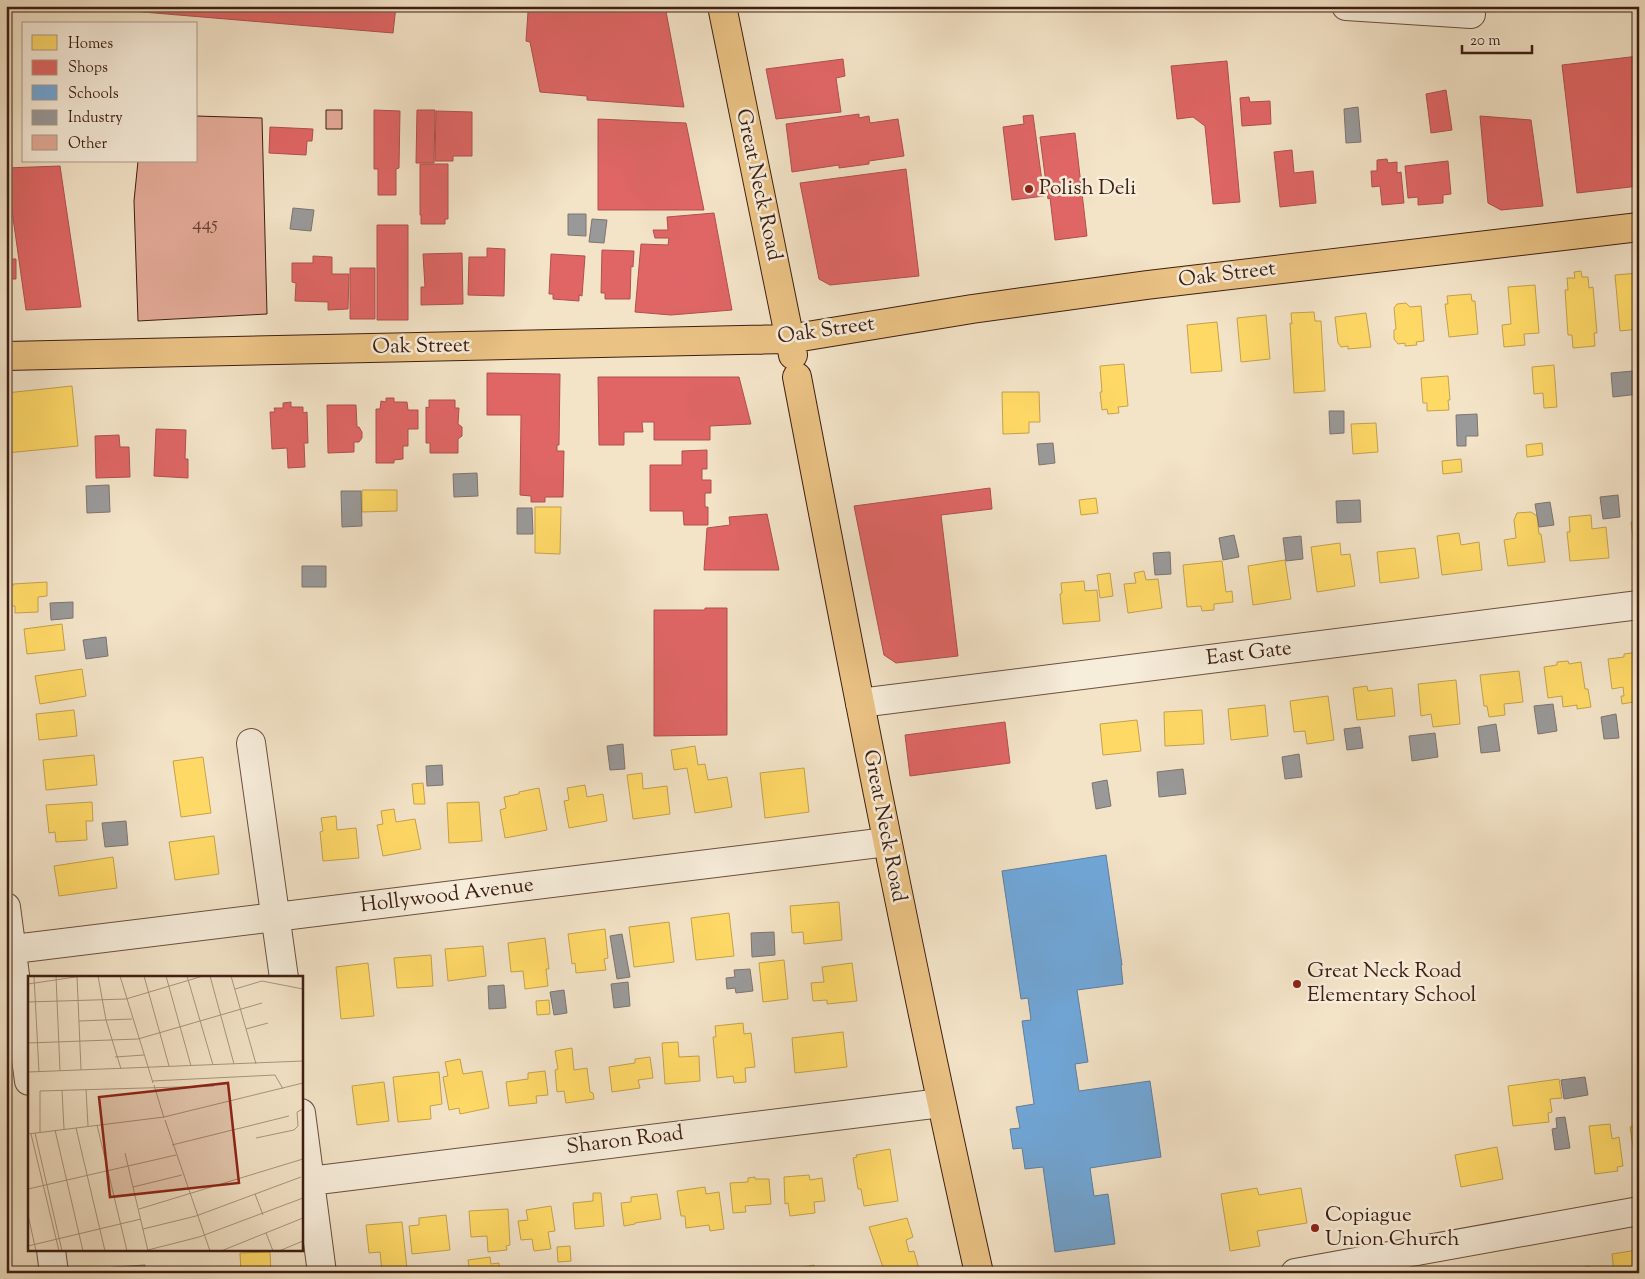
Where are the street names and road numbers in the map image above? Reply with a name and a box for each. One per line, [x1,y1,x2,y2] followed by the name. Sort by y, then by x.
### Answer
[727,106,789,264] street label: Great Neck Road
[1177,254,1277,296] street label: Oak Street
[776,309,876,353] street label: Oak Street
[372,331,470,363] street label: Oak Street
[1205,634,1293,674] street label: East Gate
[855,747,914,905] street label: Great Neck Road
[359,870,535,922] street label: Hollywood Avenue
[565,1119,685,1163] street label: Sharon Road

